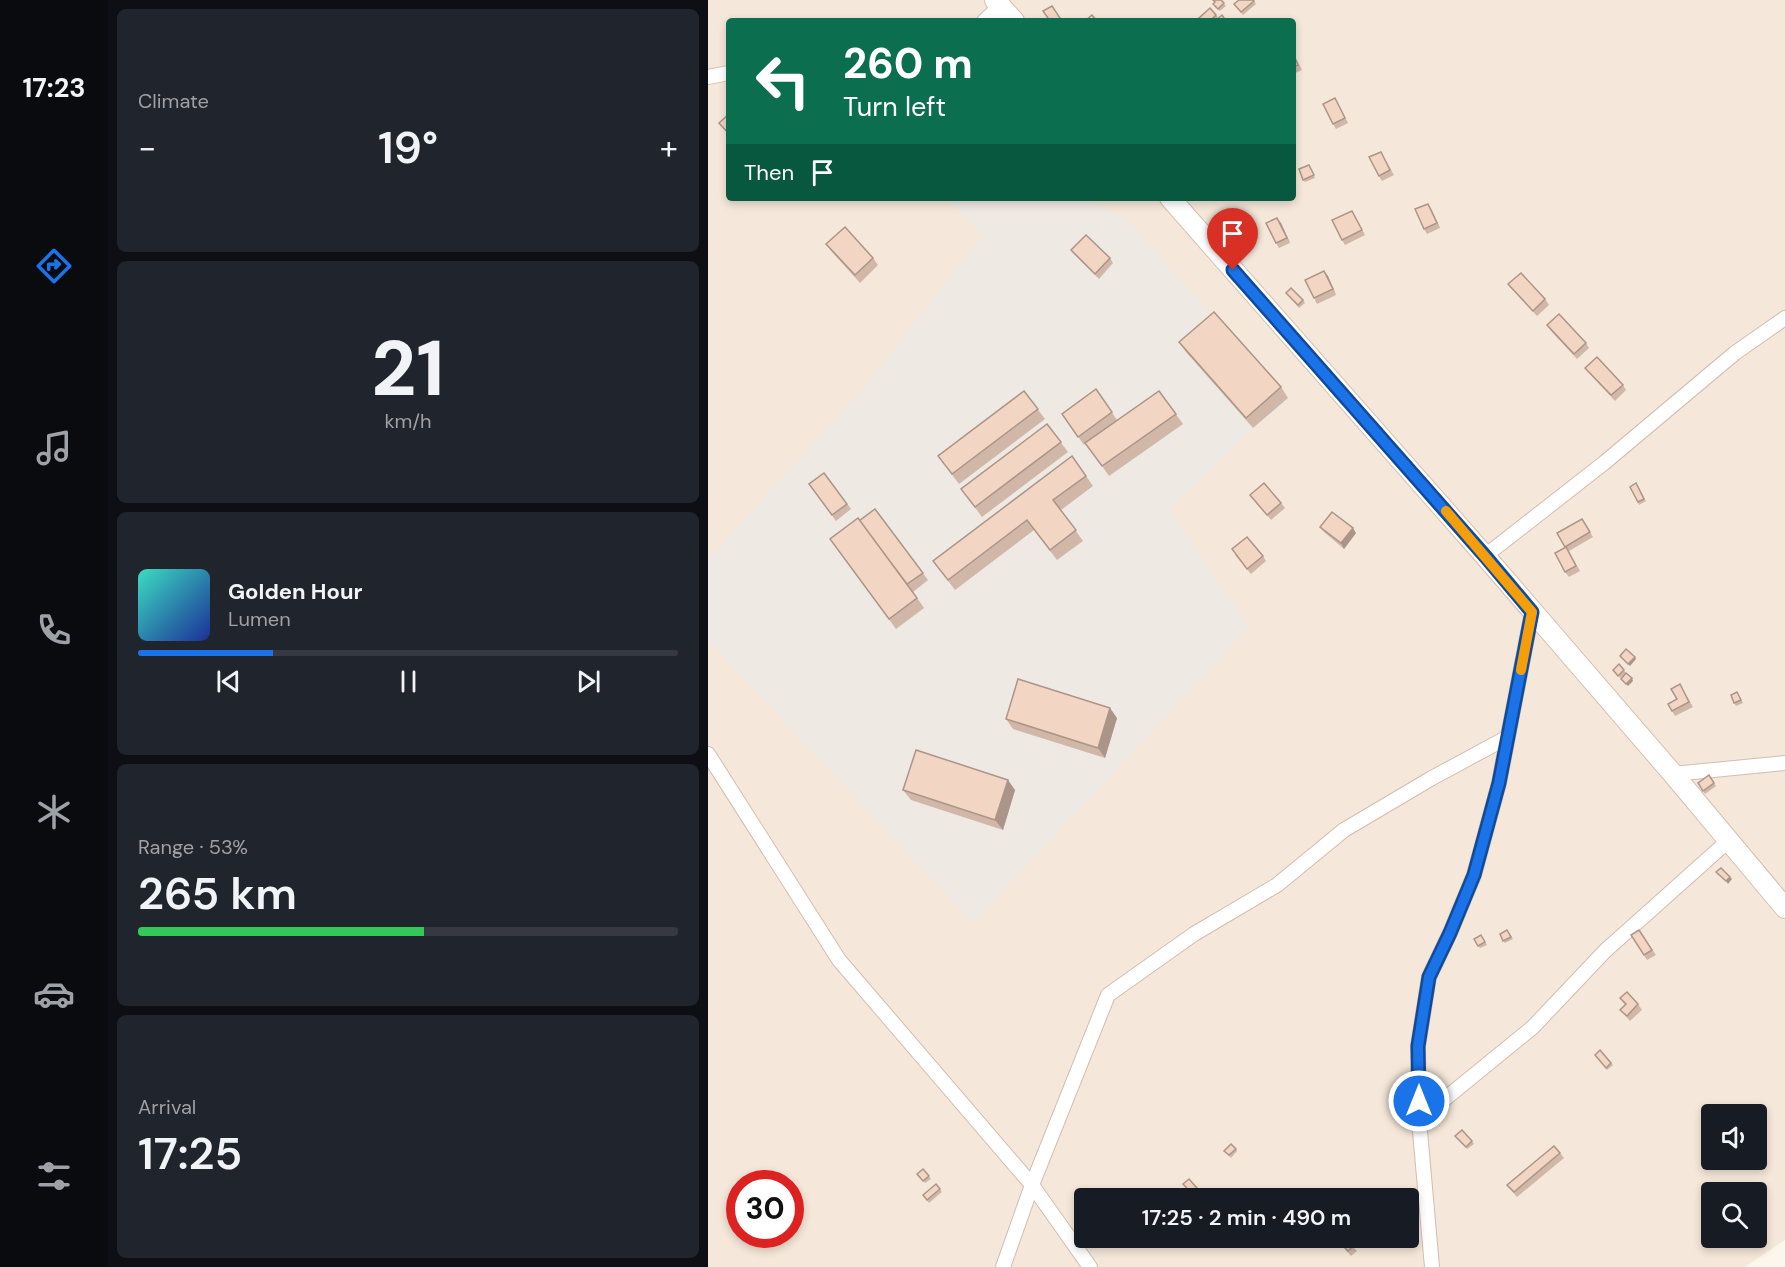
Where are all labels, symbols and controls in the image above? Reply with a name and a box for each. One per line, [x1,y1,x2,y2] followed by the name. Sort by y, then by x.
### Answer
[843,36,973,91] text: 260 m
[744,42,822,120] icon: left
[22,70,86,105] text: 17:23
[138,88,209,114] text: Climate
[843,89,946,124] text: Turn left
[378,118,438,177] text: 19°
[138,126,156,169] text: −
[660,126,678,169] text: +
[806,156,839,189] icon: arrive
[744,158,794,187] text: Then
[1207,208,1258,270] pin
[1216,217,1249,250] icon: arrive
[33,245,75,287] icon: directions
[371,318,445,419] text: 21
[384,408,432,434] text: km/h
[33,427,75,469] icon: music
[228,577,363,606] text: Golden Hour
[228,606,291,632] text: Lumen
[33,609,75,651] icon: phone
[212,665,245,698] icon: previous
[392,665,425,698] icon: pause
[572,665,605,698] icon: next
[33,791,75,833] icon: climate
[138,834,248,860] text: Range · 53%
[138,864,297,923] text: 265 km
[33,973,75,1015] icon: car
[1387,1069,1451,1133] position arrow
[138,1094,196,1120] text: Arrival
[1701,1104,1767,1248] map controls
[1701,1104,1767,1170] button: sound
[138,1124,242,1183] text: 17:25
[33,1155,75,1197] icon: filters
[726,1170,804,1248] speed limit sign: 30
[1701,1182,1767,1248] button: search
[1142,1203,1351,1232] text: 17:25 · 2 min · 490 m

